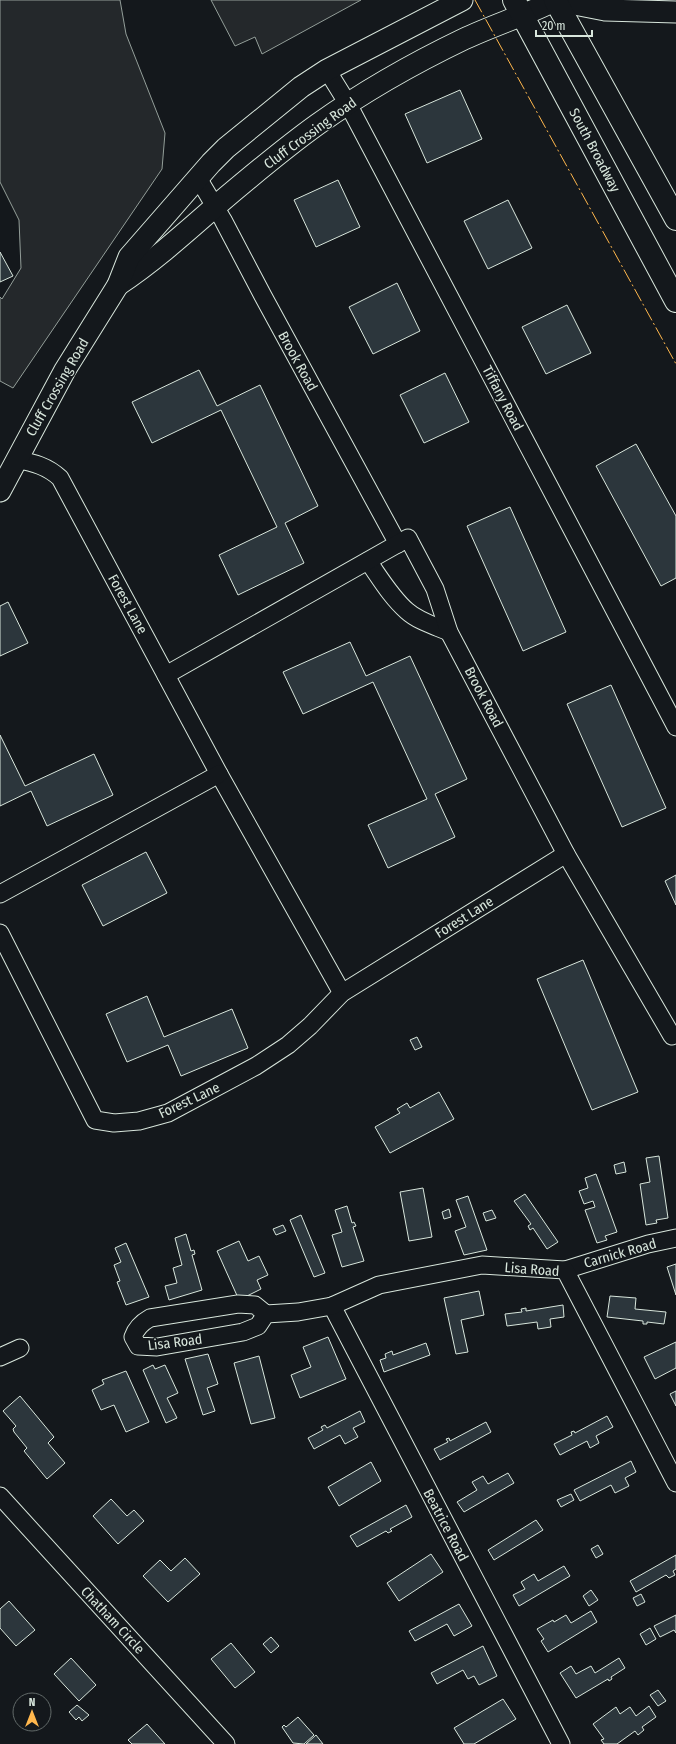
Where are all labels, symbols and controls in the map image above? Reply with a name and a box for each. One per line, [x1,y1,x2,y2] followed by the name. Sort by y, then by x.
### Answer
[536,12,592,38] scale bar
[542,19,566,33] text: 20 m
[261,94,360,173] street label: Cluff Crossing Road
[565,105,624,196] street label: South Broadway
[274,328,321,394] street label: Brook Road
[23,335,92,439] street label: Cluff Crossing Road
[478,363,527,434] street label: Tiffany Road
[104,571,151,637] street label: Forest Lane
[461,664,506,730] street label: Brook Road
[432,893,497,942] street label: Forest Lane
[156,1079,223,1122] street label: Forest Lane
[582,1235,658,1272] street label: Carnick Road
[504,1259,560,1280] street label: Lisa Road
[147,1331,203,1354] street label: Lisa Road
[419,1486,472,1564] street label: Beatrice Road
[77,1583,148,1658] street label: Chatham Circle
[12,1692,52,1732] north arrow
[29,1696,35,1709] text: N

